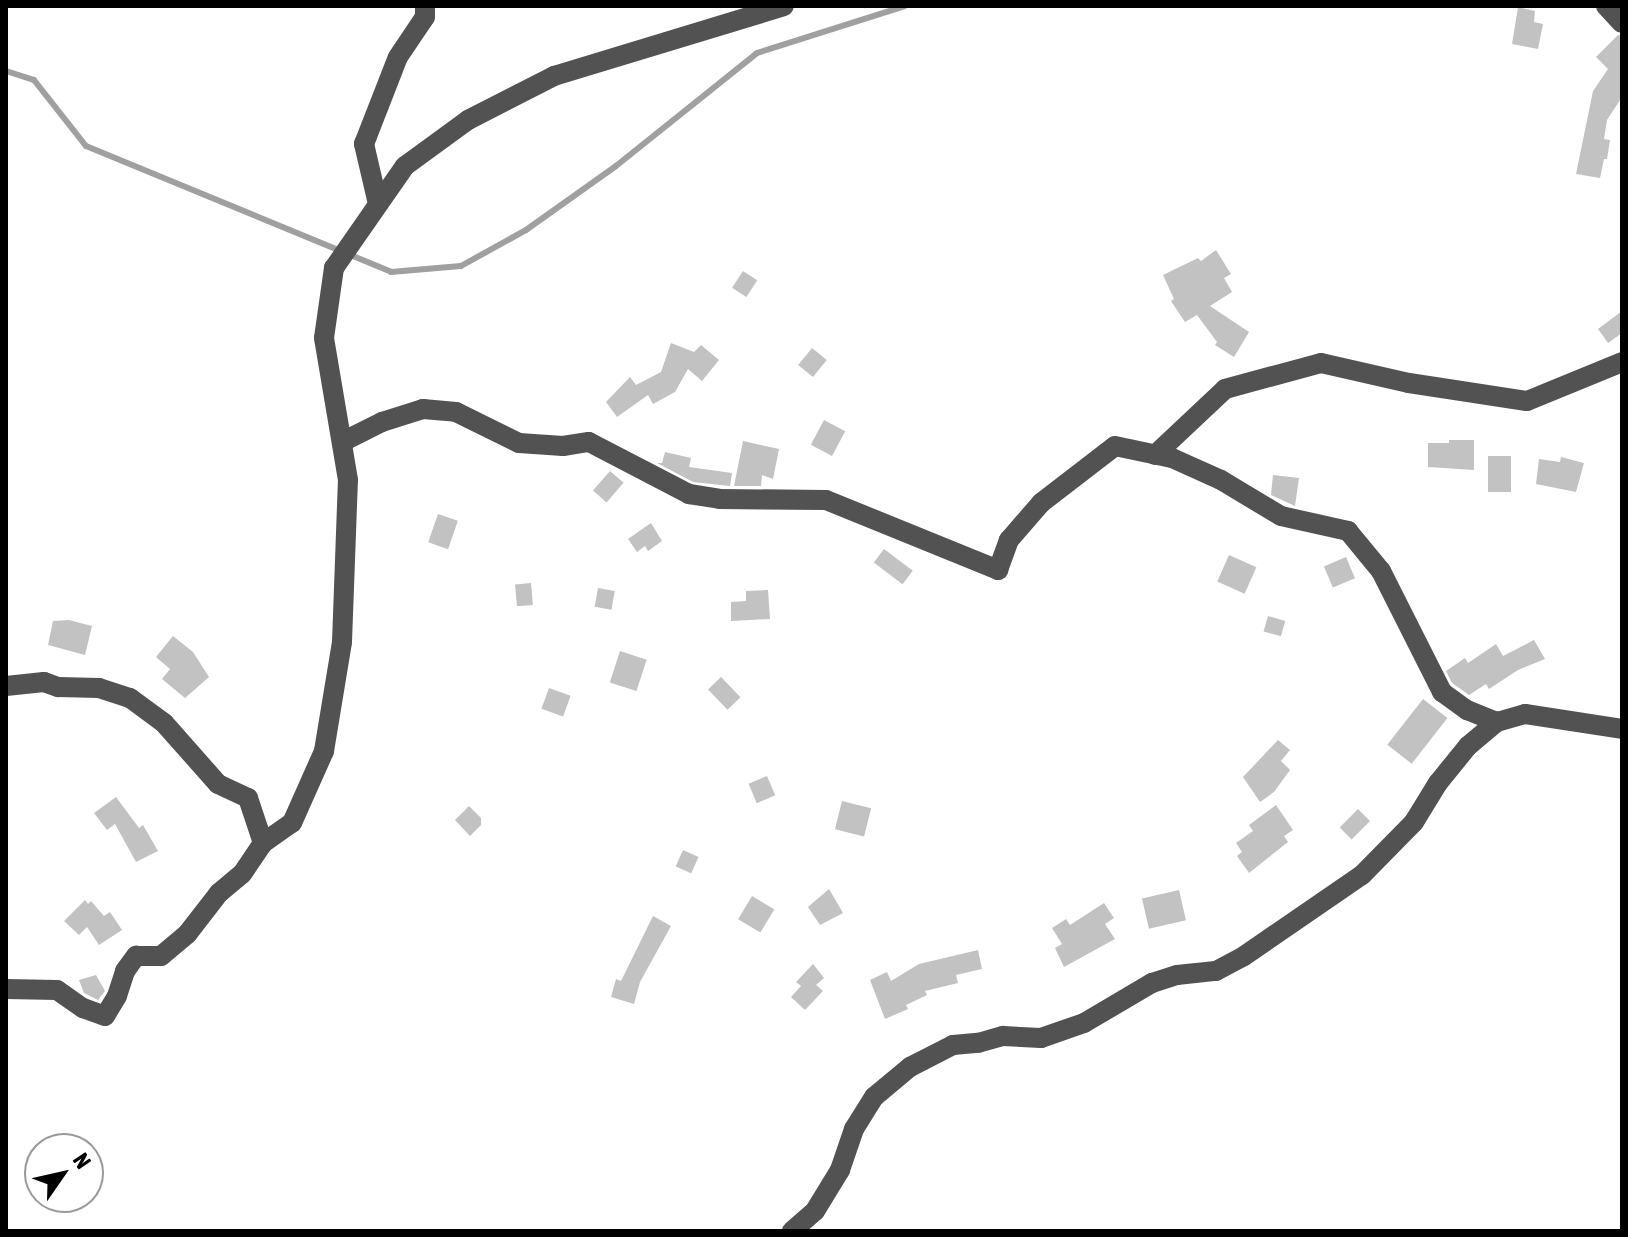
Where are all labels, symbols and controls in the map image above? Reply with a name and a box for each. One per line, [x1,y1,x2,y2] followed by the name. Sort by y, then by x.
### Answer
[24,1133,104,1213] north arrow
[68,1148,97,1173] text: N

